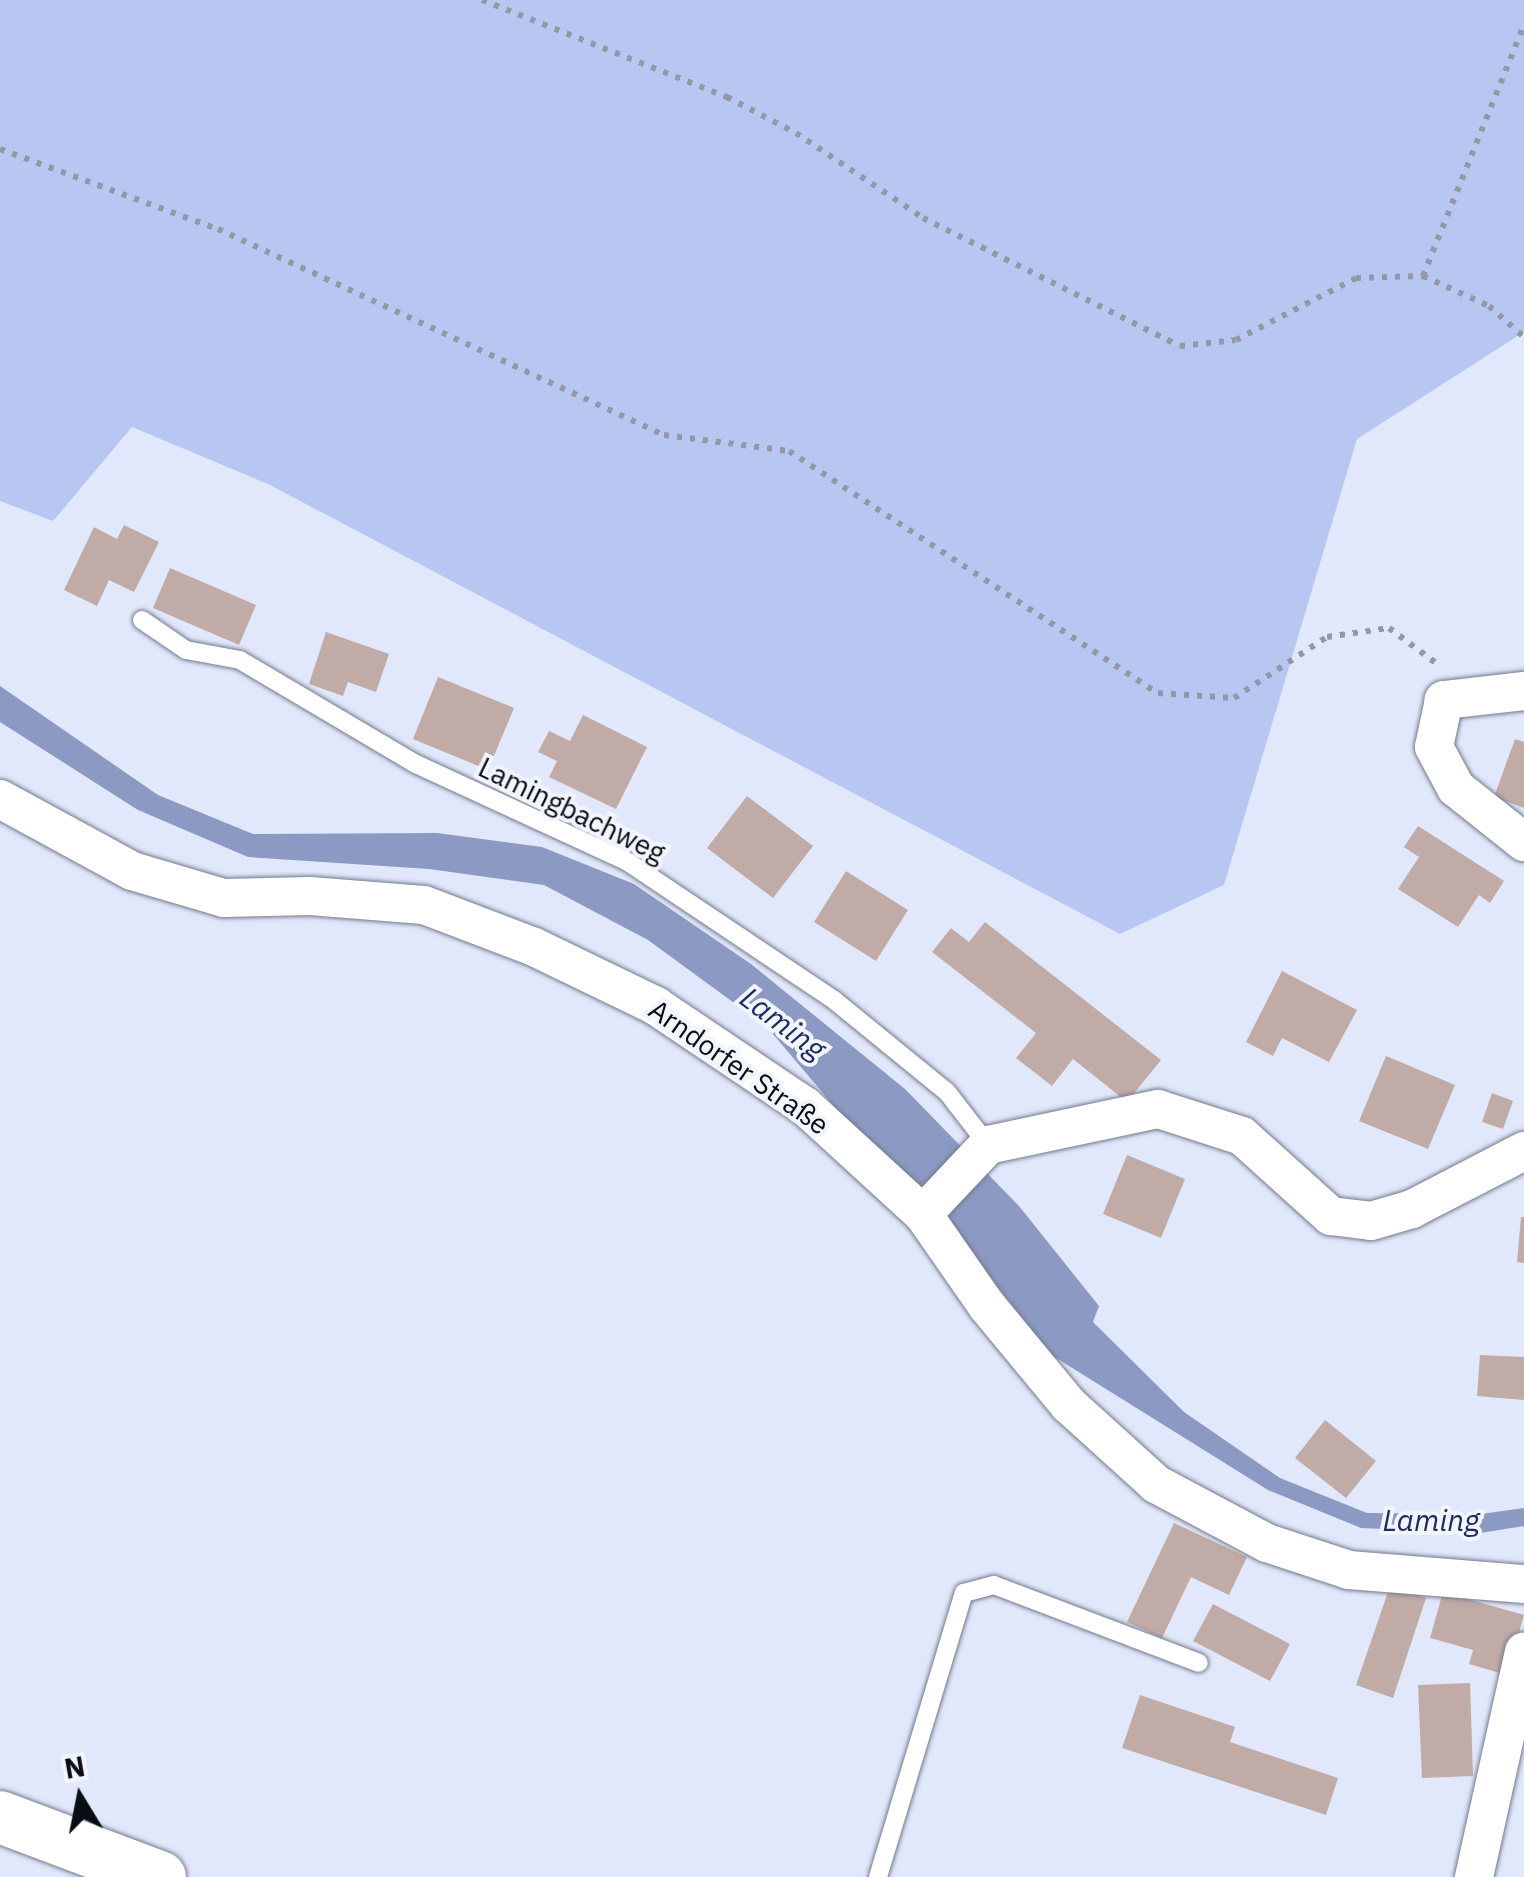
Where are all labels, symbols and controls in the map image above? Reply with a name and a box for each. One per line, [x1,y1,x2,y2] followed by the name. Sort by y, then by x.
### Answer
[473,750,671,870] street label: Lamingbachweg
[733,979,833,1067] water label: Laming
[642,992,836,1142] street label: Arndorfer Straße
[1382,1502,1480,1538] water label: Laming
[30,1747,130,1847] north arrow
[62,1747,88,1787] text: N

